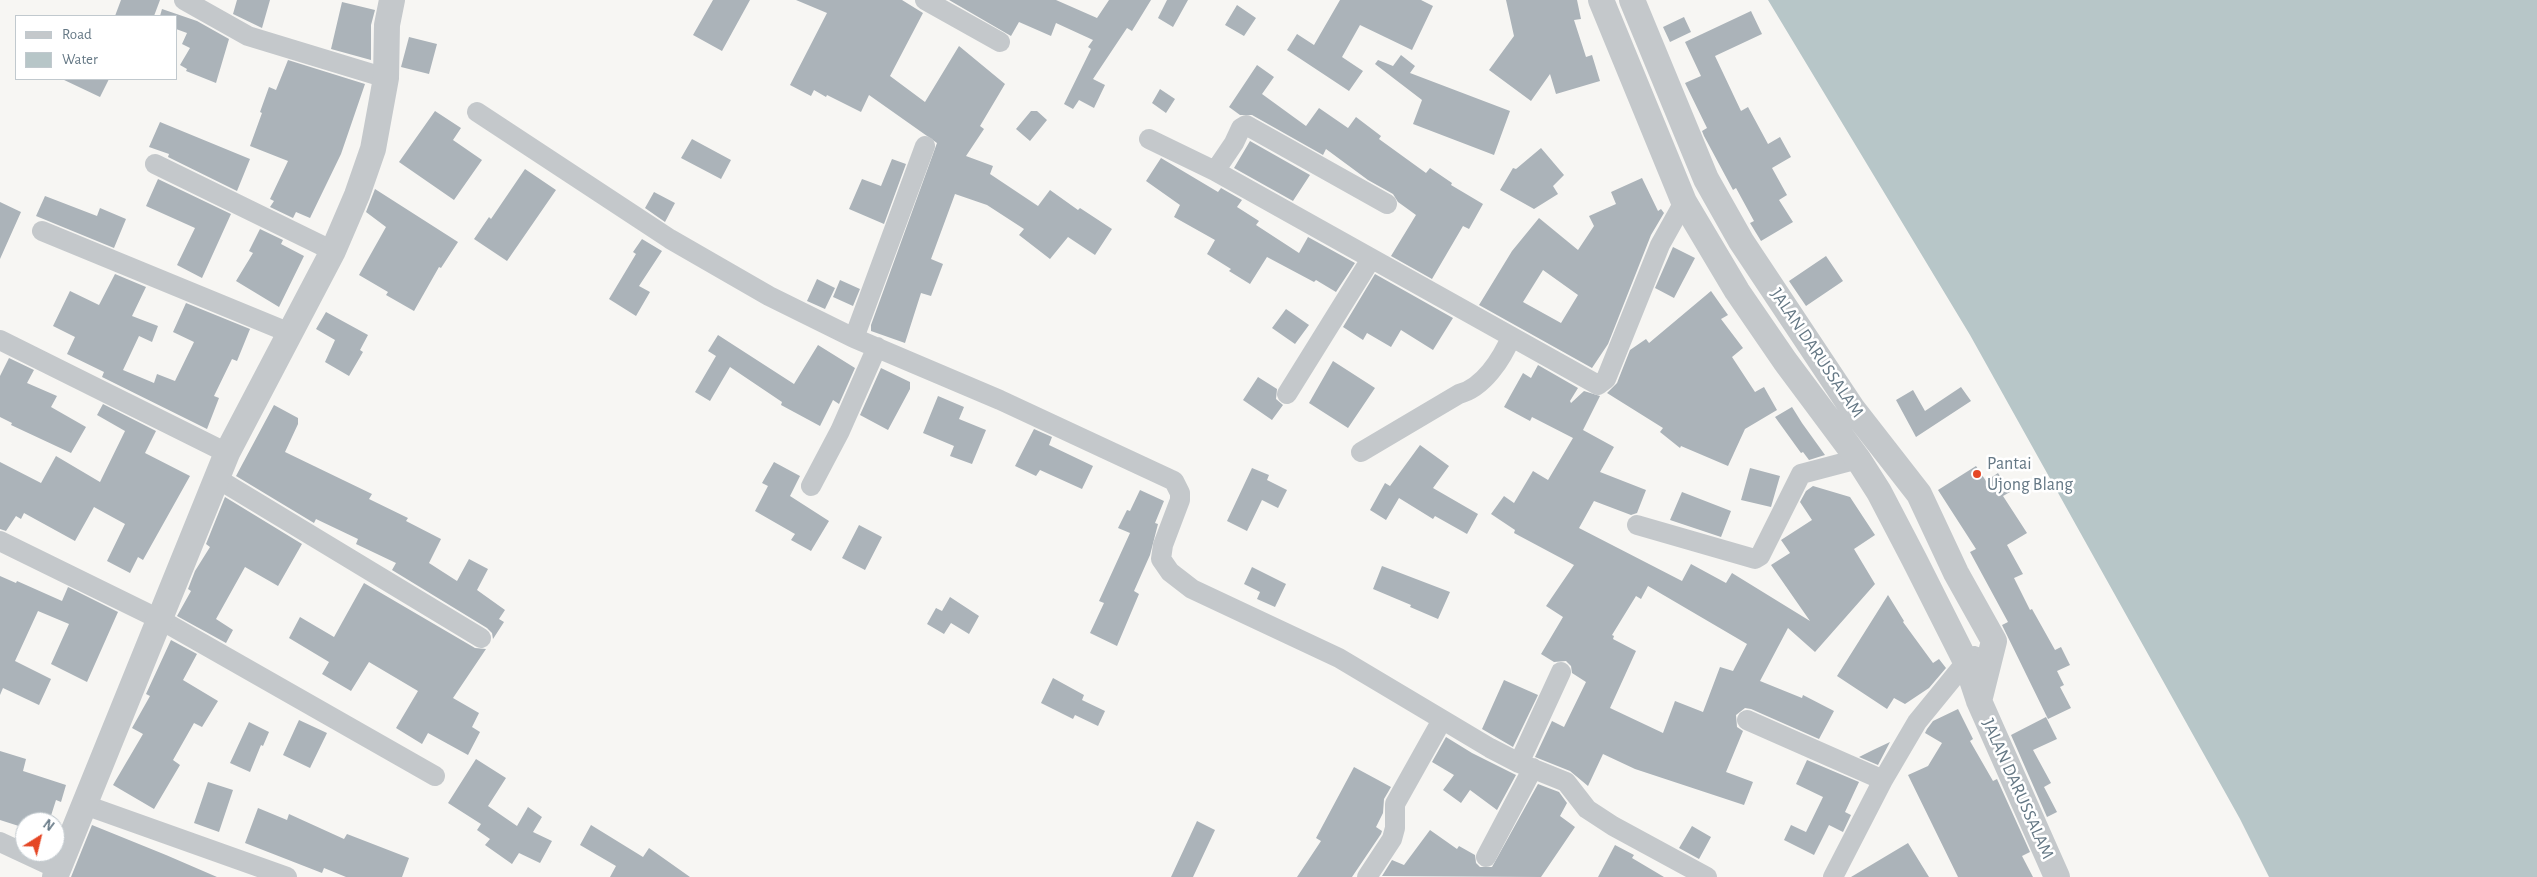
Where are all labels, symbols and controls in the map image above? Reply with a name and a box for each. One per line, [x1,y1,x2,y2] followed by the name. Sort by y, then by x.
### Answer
[15,15,178,80] legend
[62,27,92,42] text: Road
[62,52,98,67] text: Water
[1766,284,1868,422] street label: JALAN DARUSSALAM
[1987,453,2073,496] place label: Pantai Ujong Blang
[1971,468,1983,480] marker: Pantai Ujong Blang
[1977,715,2059,863] street label: JALAN DARUSSALAM
[15,812,65,862] north arrow
[40,817,56,834] text: N

